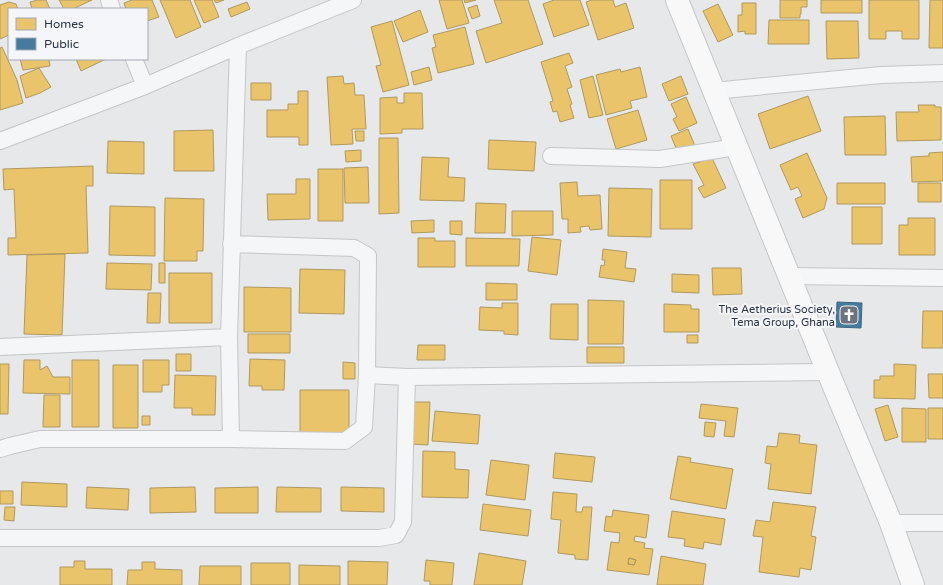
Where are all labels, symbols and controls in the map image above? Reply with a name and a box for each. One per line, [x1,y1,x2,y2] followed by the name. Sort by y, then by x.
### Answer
[8,8,148,60] legend
[44,17,84,31] text: Homes
[44,37,79,51] text: Public
[719,303,835,329] place label: The Aetherius Society, Tema Group, Ghana
[838,304,860,326] church icon: The Aetherius Society, Tema Group, Ghana

